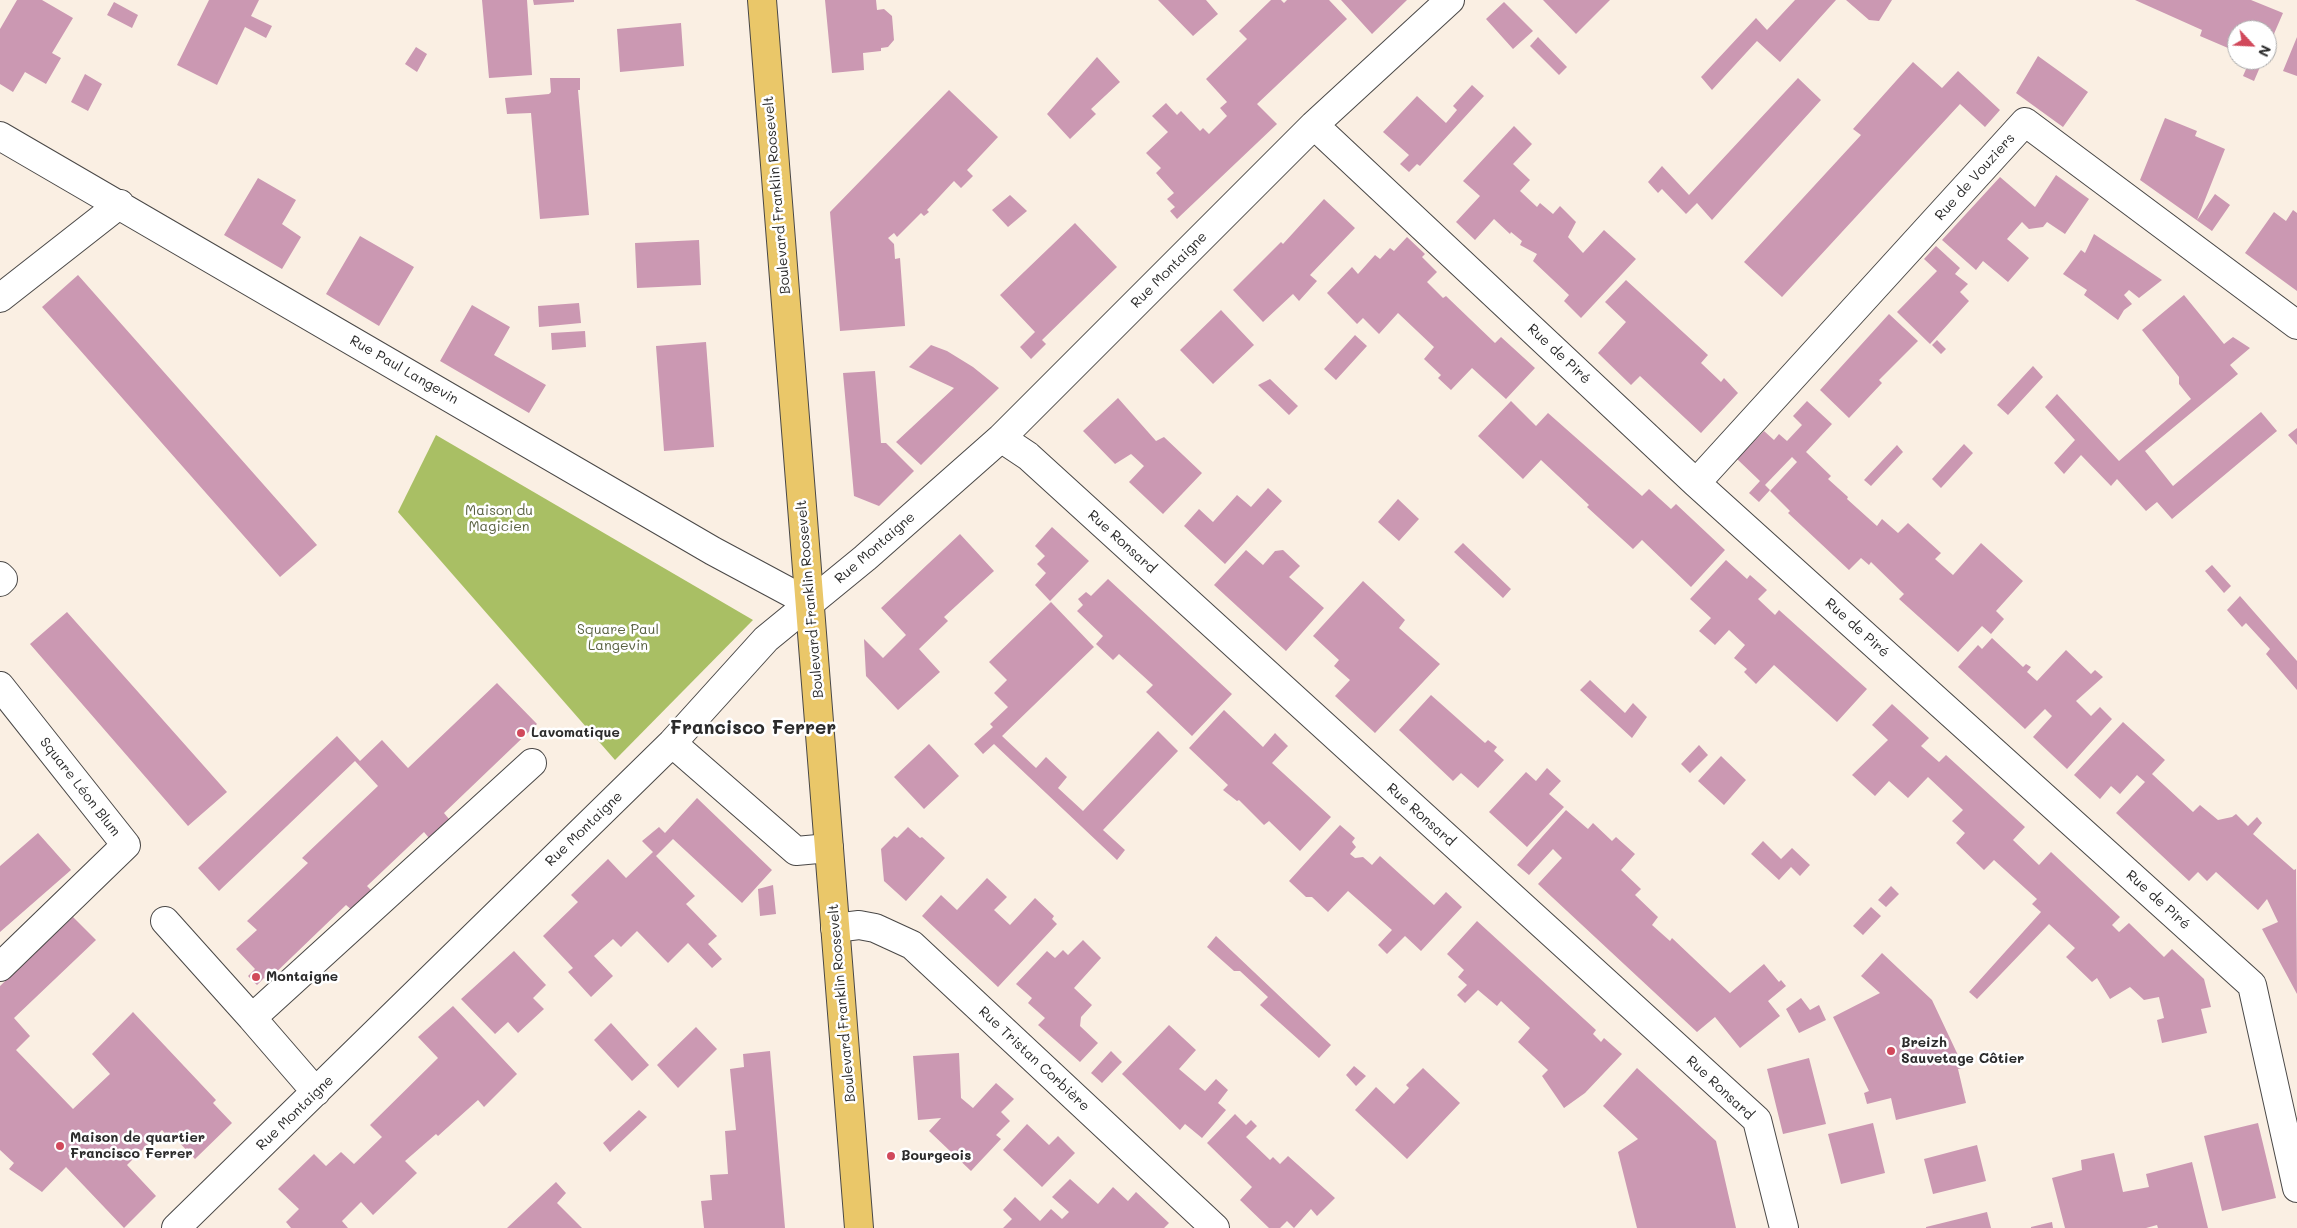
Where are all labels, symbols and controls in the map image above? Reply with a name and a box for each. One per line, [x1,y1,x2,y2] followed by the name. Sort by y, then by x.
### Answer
[2227,20,2277,70] north arrow
[2254,42,2276,60] text: N
[760,95,794,295] street label: Boulevard Franklin Roosevelt
[1932,130,2018,224] street label: Rue de Vouziers
[1127,228,1211,312] street label: Rue Montaigne
[1524,320,1594,388] street label: Rue de Piré
[347,332,461,408] street label: Rue Paul Langevin
[793,499,827,699] street label: Boulevard Franklin Roosevelt
[465,503,533,536] park label: Maison du Magicien
[1084,507,1160,577] street label: Rue Ronsard
[831,509,919,587] street label: Rue Montaigne
[1822,595,1892,661] street label: Rue de Piré
[577,622,659,654] park label: Square Paul Langevin
[670,717,836,739] district label: Francisco Ferrer
[531,725,620,741] place label: Lavomatique
[515,727,527,739] marker: Lavomatique
[36,734,124,840] street label: Square Léon Blum
[1383,780,1459,850] street label: Rue Ronsard
[542,788,626,870] street label: Rue Montaigne
[2123,867,2193,933] street label: Rue de Piré
[825,903,859,1103] street label: Boulevard Franklin Roosevelt
[266,969,338,985] place label: Montaigne
[250,971,262,983] marker: Montaigne
[975,1003,1093,1115] street label: Rue Tristan Corbière
[1901,1035,2024,1068] place label: Breizh Sauvetage Côtier
[1885,1045,1897,1057] marker: Breizh Sauvetage Côtier
[1683,1052,1757,1124] street label: Rue Ronsard
[253,1072,337,1154] street label: Rue Montaigne
[70,1130,205,1162] place label: Maison de quartier Francisco Ferrer
[54,1140,66,1152] marker: Maison de quartier Francisco Ferrer
[901,1148,971,1164] place label: Bourgeois
[885,1150,897,1162] marker: Bourgeois

